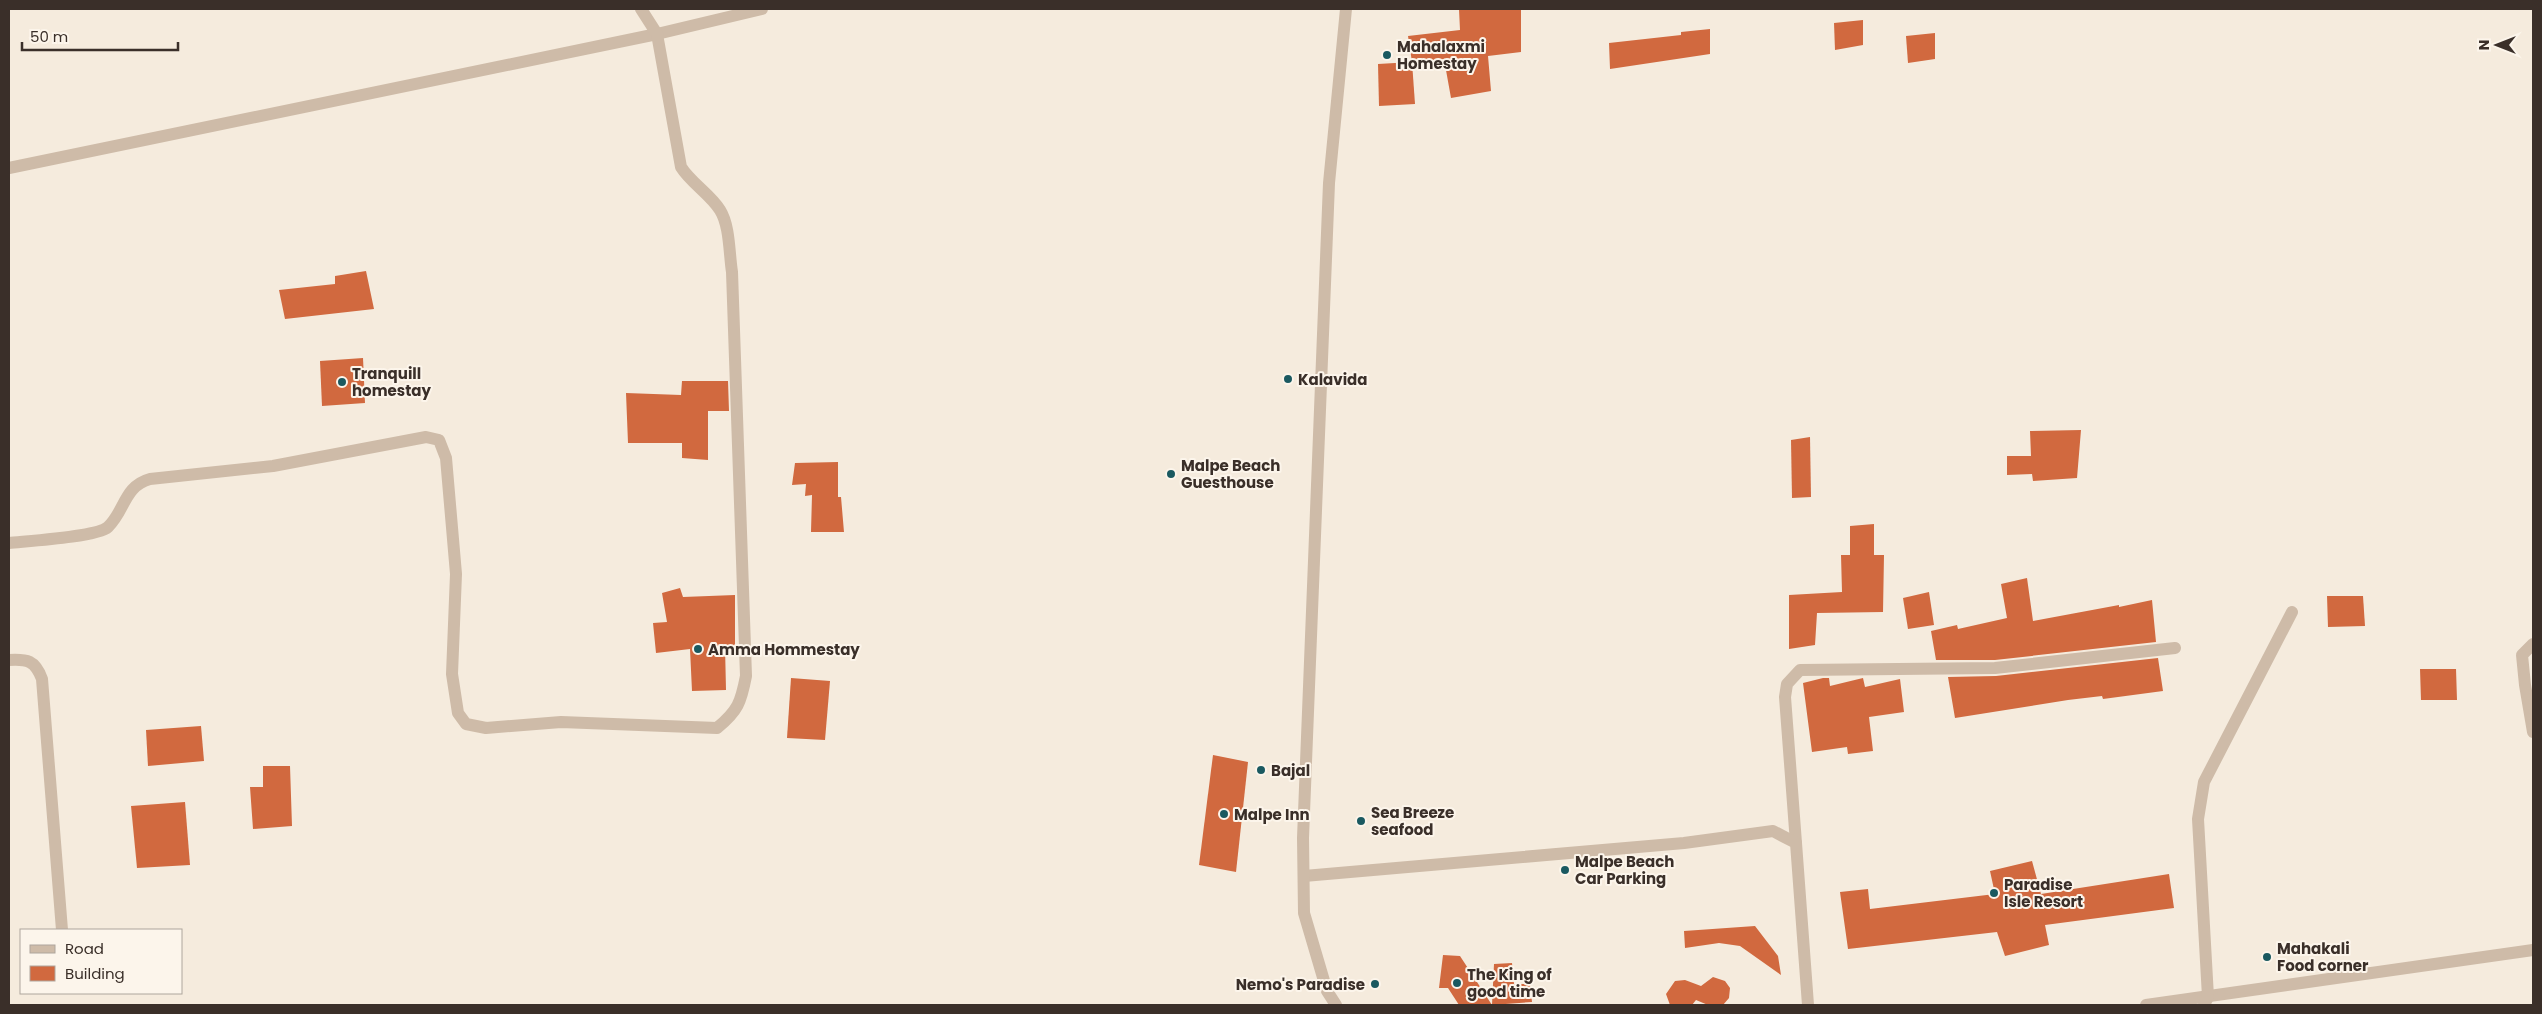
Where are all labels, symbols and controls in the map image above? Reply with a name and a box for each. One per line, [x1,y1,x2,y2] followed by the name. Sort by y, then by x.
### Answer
[22,20,179,52] scale bar
[2472,20,2522,70] north arrow
[30,26,68,47] text: 50 m
[1397,36,1485,74] place label: Mahalaxmi Homestay
[2474,40,2494,50] text: N
[1381,49,1393,61] marker: Mahalaxmi Homestay
[352,363,431,401] place label: Tranquill homestay
[1298,369,1367,390] place label: Kalavida
[1282,373,1294,385] marker: Kalavida
[336,376,348,388] marker: Tranquill homestay
[1181,455,1280,493] place label: Malpe Beach Guesthouse
[1165,468,1177,480] marker: Malpe Beach Guesthouse
[708,639,860,660] place label: Amma Hommestay
[692,643,704,655] marker: Amma Hommestay
[1271,760,1310,781] place label: Bajal
[1255,764,1267,776] marker: Bajal
[1371,802,1454,840] place label: Sea Breeze seafood
[1234,804,1310,825] place label: Malpe Inn
[1218,808,1230,820] marker: Malpe Inn
[1355,815,1367,827] marker: Sea Breeze seafood
[1575,851,1674,889] place label: Malpe Beach Car Parking
[1559,864,1571,876] marker: Malpe Beach Car Parking
[2004,874,2083,912] place label: Paradise Isle Resort
[1988,887,2000,899] marker: Paradise Isle Resort
[20,929,182,994] legend
[65,938,104,959] text: Road
[2277,938,2369,976] place label: Mahakali Food corner
[2261,951,2273,963] marker: Mahakali Food corner
[65,963,125,984] text: Building
[1467,964,1552,1002] place label: The King of good time
[1236,974,1365,995] place label: Nemo's Paradise
[1451,977,1463,989] marker: The King of good time
[1369,978,1381,990] marker: Nemo's Paradise

